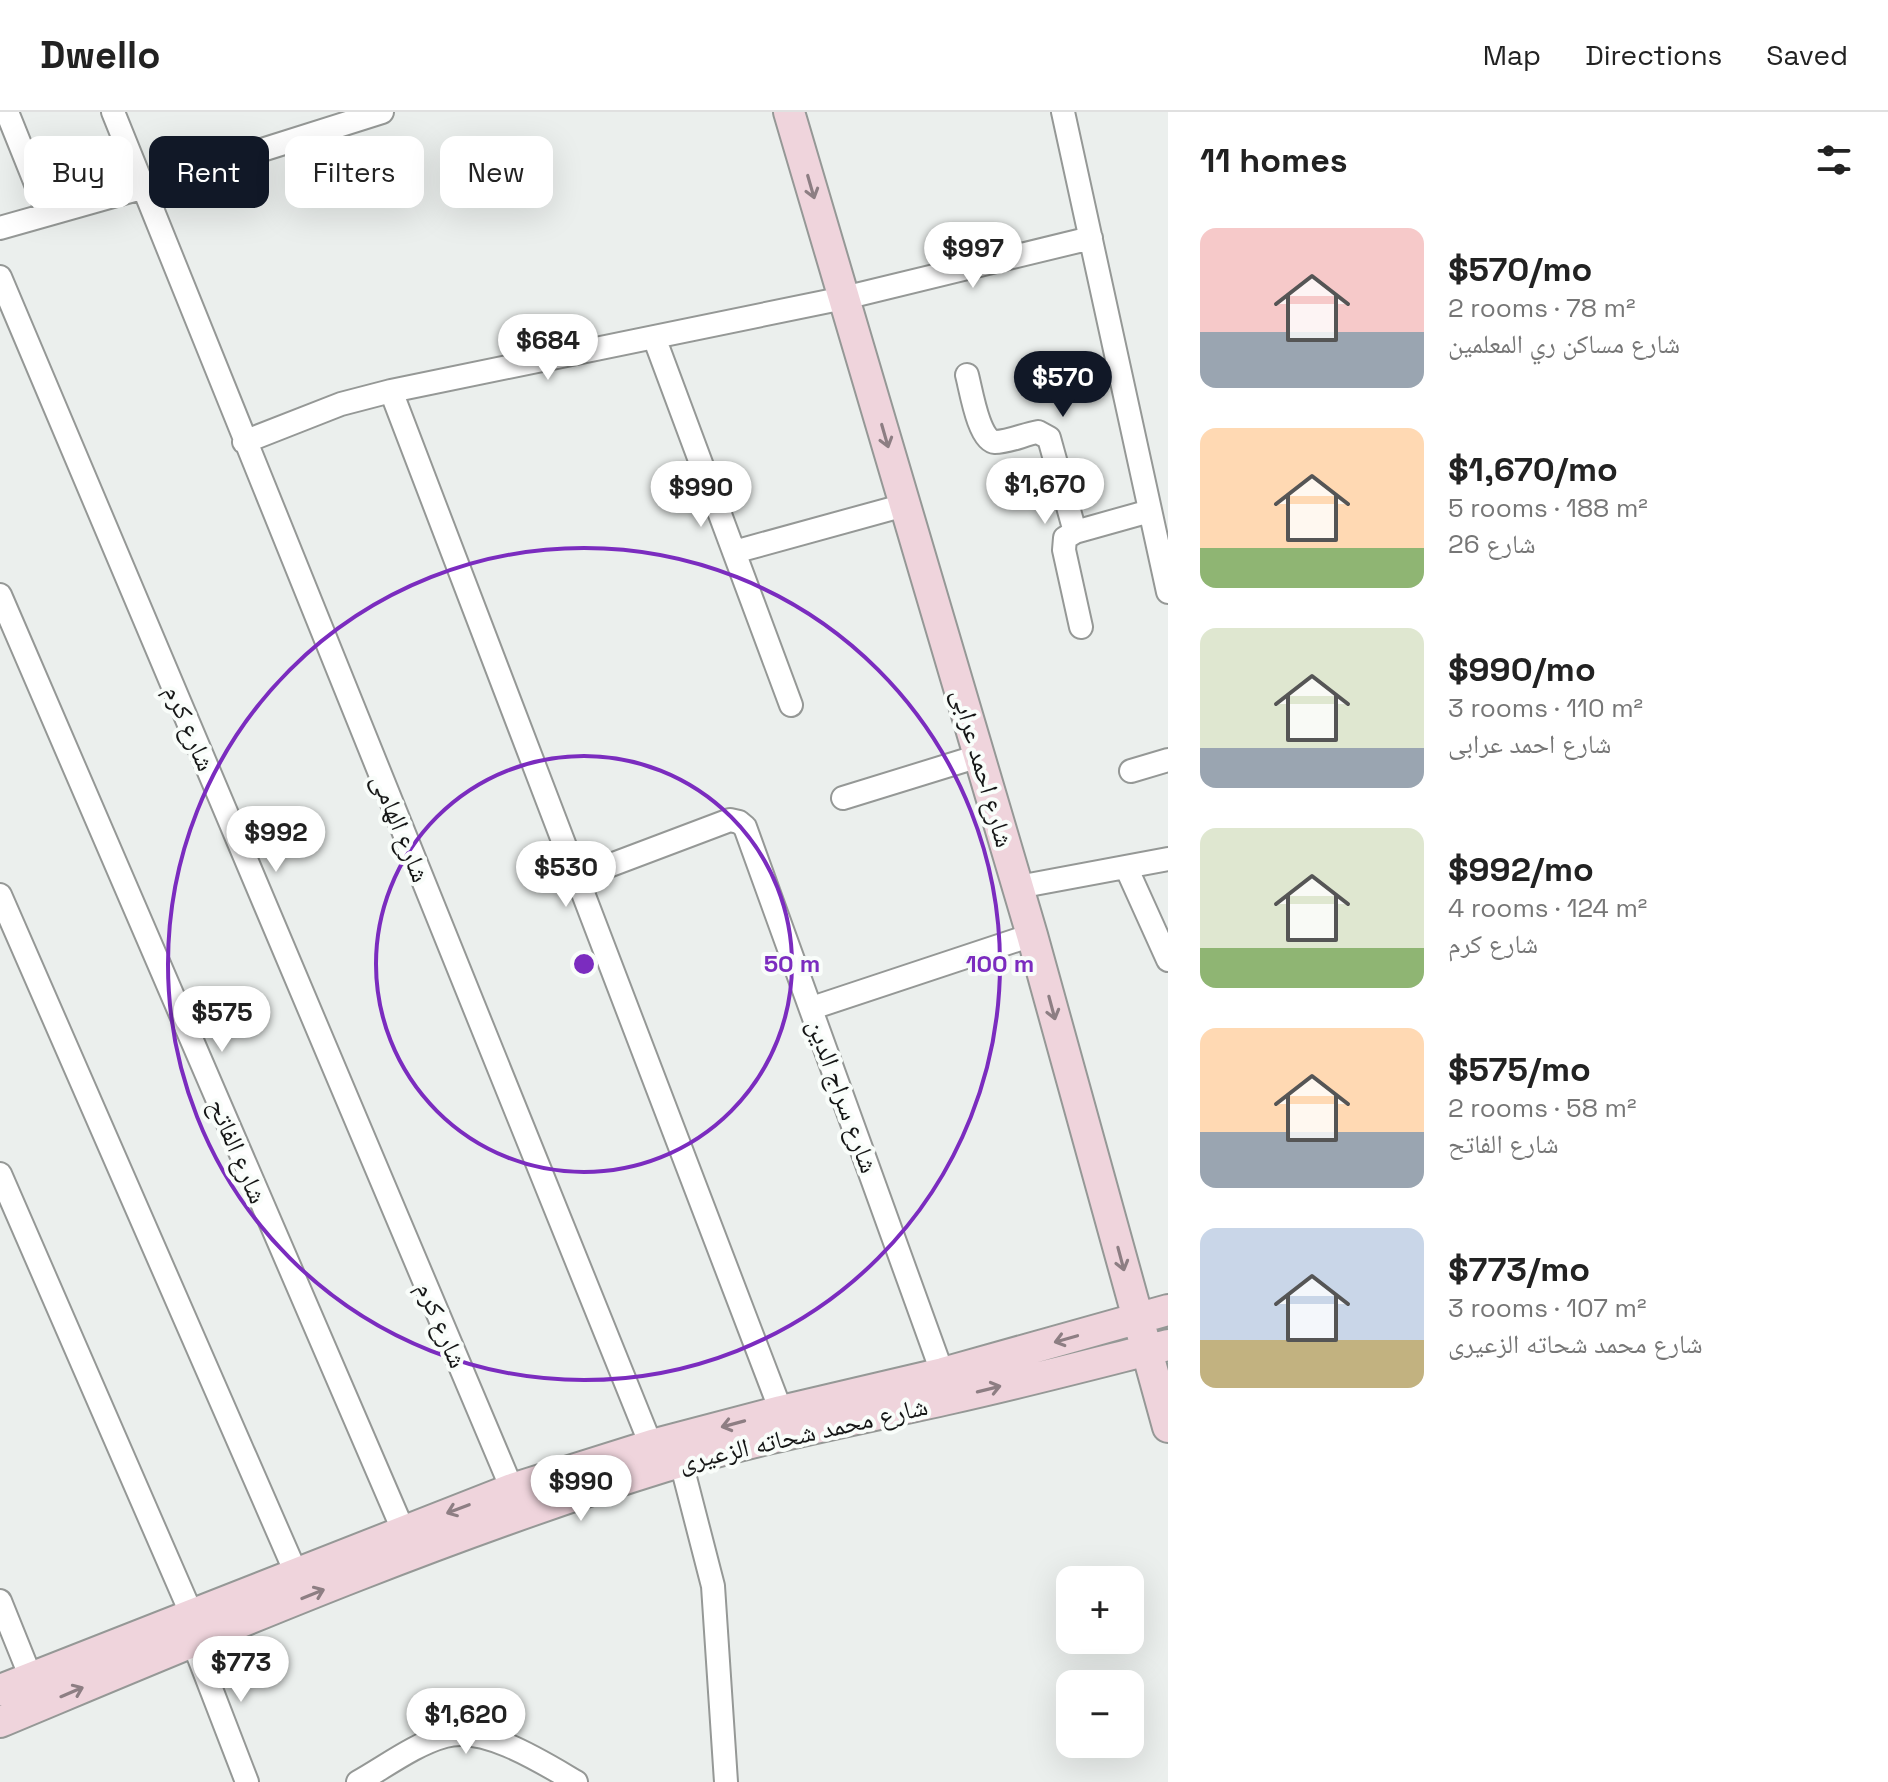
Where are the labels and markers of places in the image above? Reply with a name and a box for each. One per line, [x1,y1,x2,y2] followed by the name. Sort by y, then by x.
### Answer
[926,222,1020,290] pin: $997
[501,314,595,382] pin: $684
[1016,351,1110,419] pin: $570
[980,458,1110,526] pin: $1,670
[654,461,748,529] pin: $990
[229,806,323,874] pin: $992
[519,841,613,909] pin: $530
[570,950,598,978] centre of rings
[175,986,269,1054] pin: $575
[534,1455,628,1523] pin: $990
[194,1636,288,1704] pin: $773
[401,1688,531,1756] pin: $1,620

